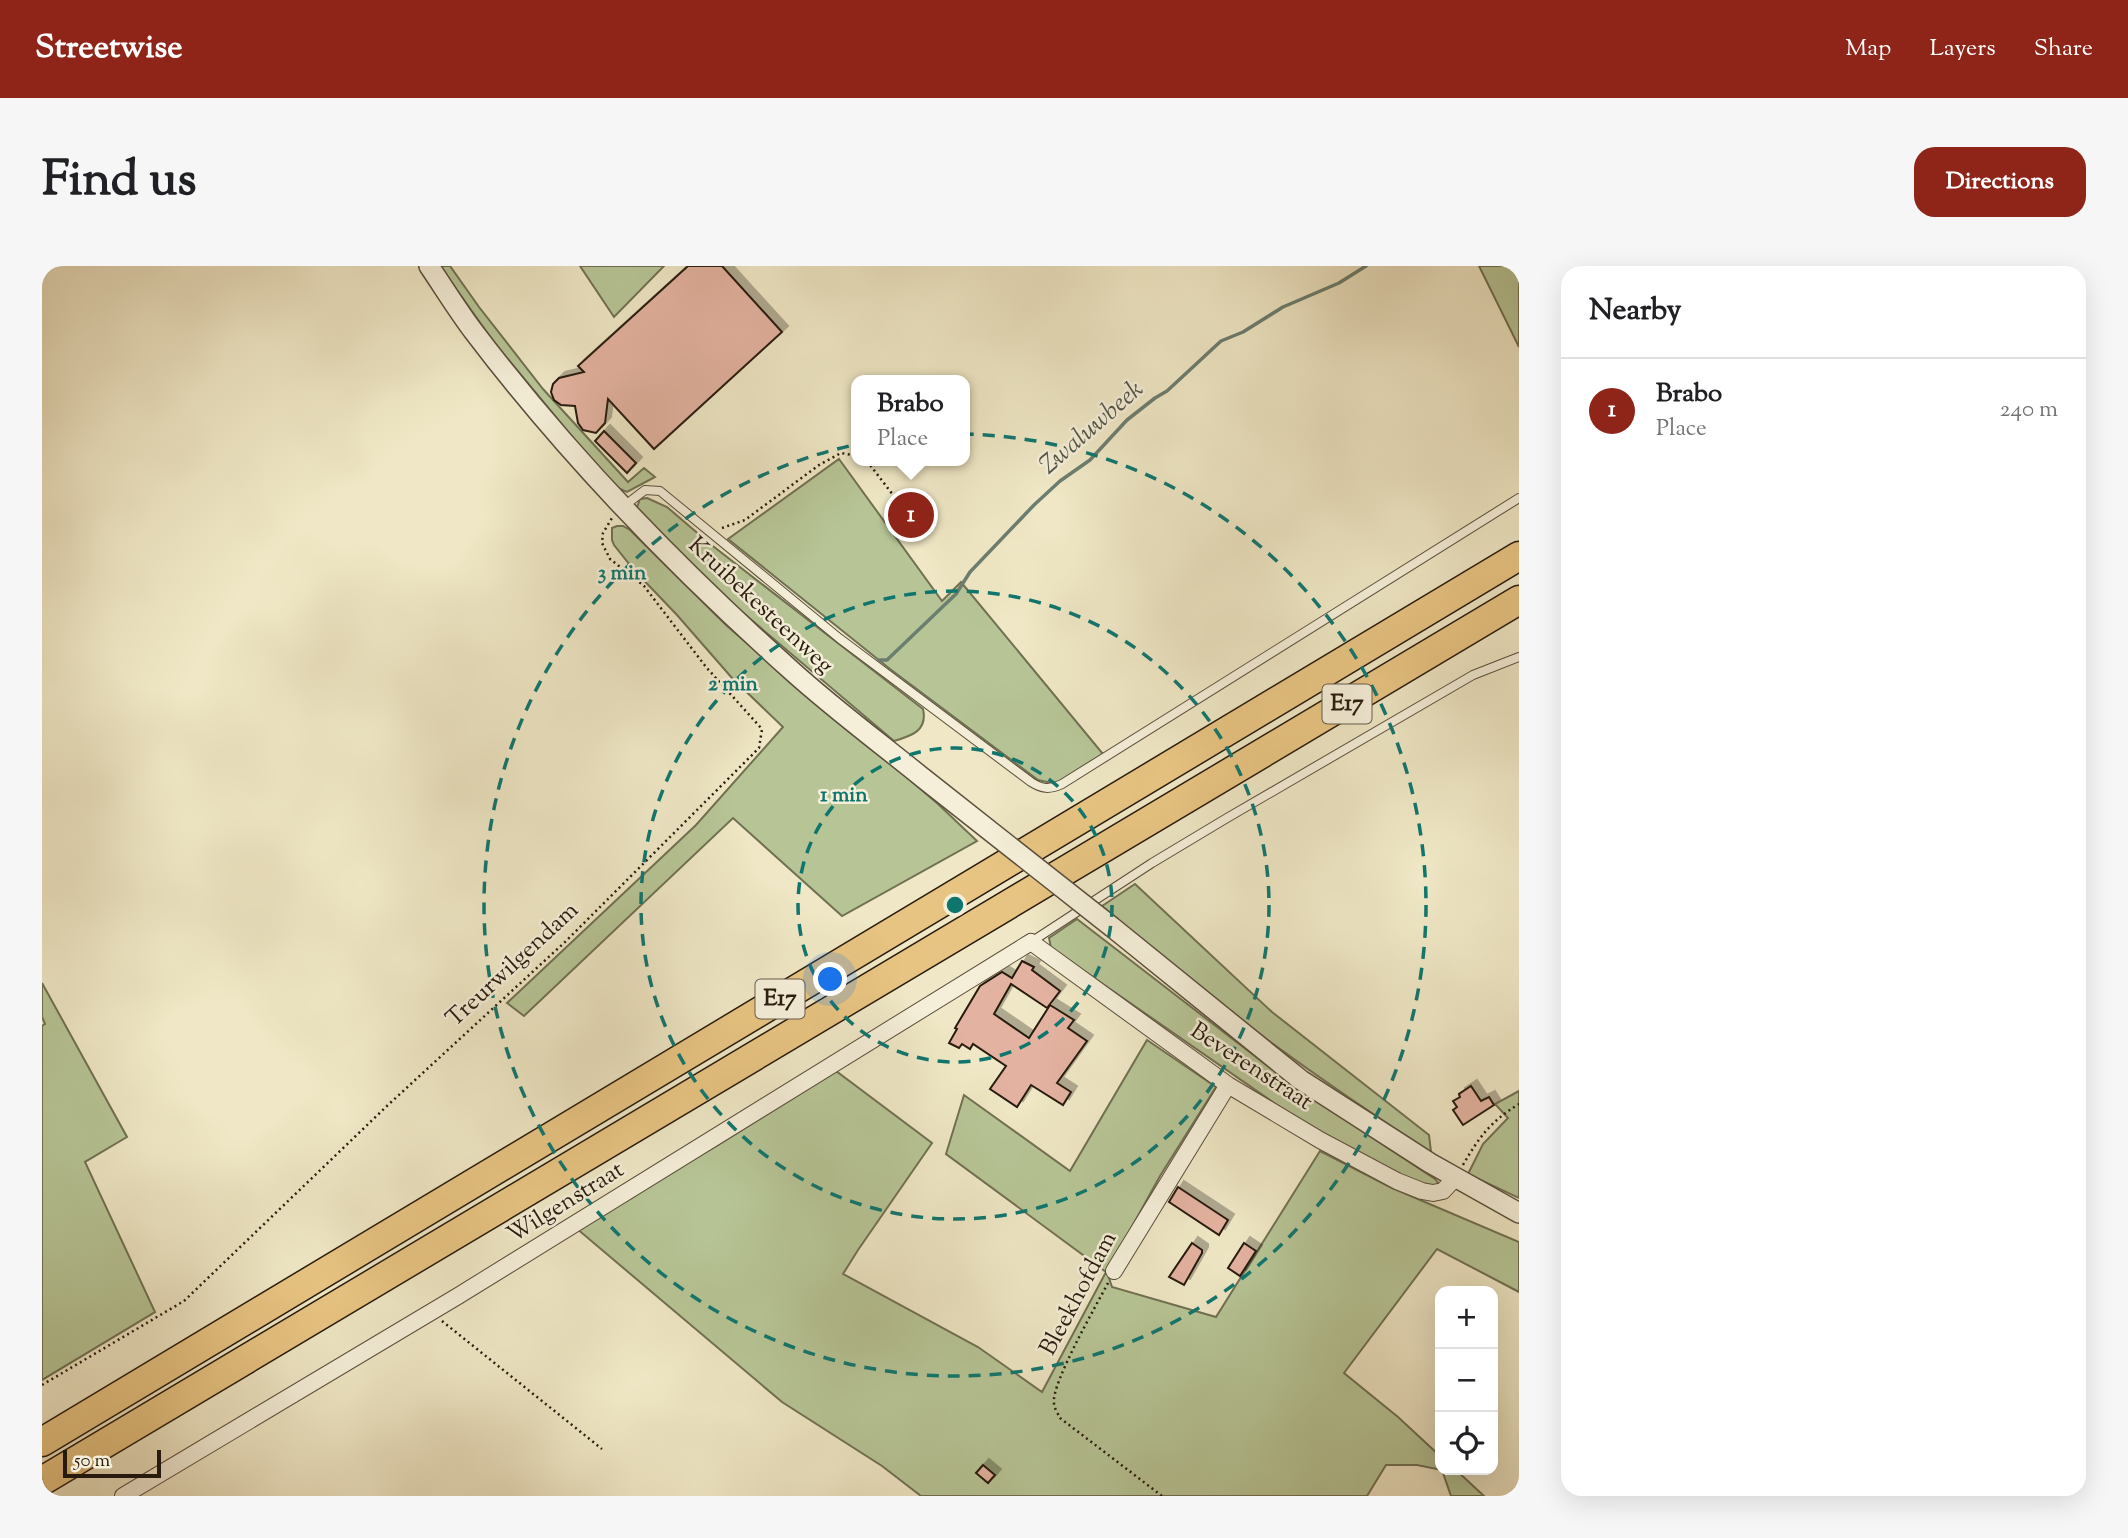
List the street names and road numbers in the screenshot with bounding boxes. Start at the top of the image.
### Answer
street label: Kruibekesteenweg [680,529,841,683]
road number: E17 [1322,684,1372,724]
street label: Treurwilgendam [439,894,587,1035]
road number: E17 [756,979,804,1018]
street label: Beverenstraat [1183,1015,1319,1119]
street label: Wilgenstraat [501,1154,631,1252]
street label: Bleekhofdam [1032,1226,1126,1362]

